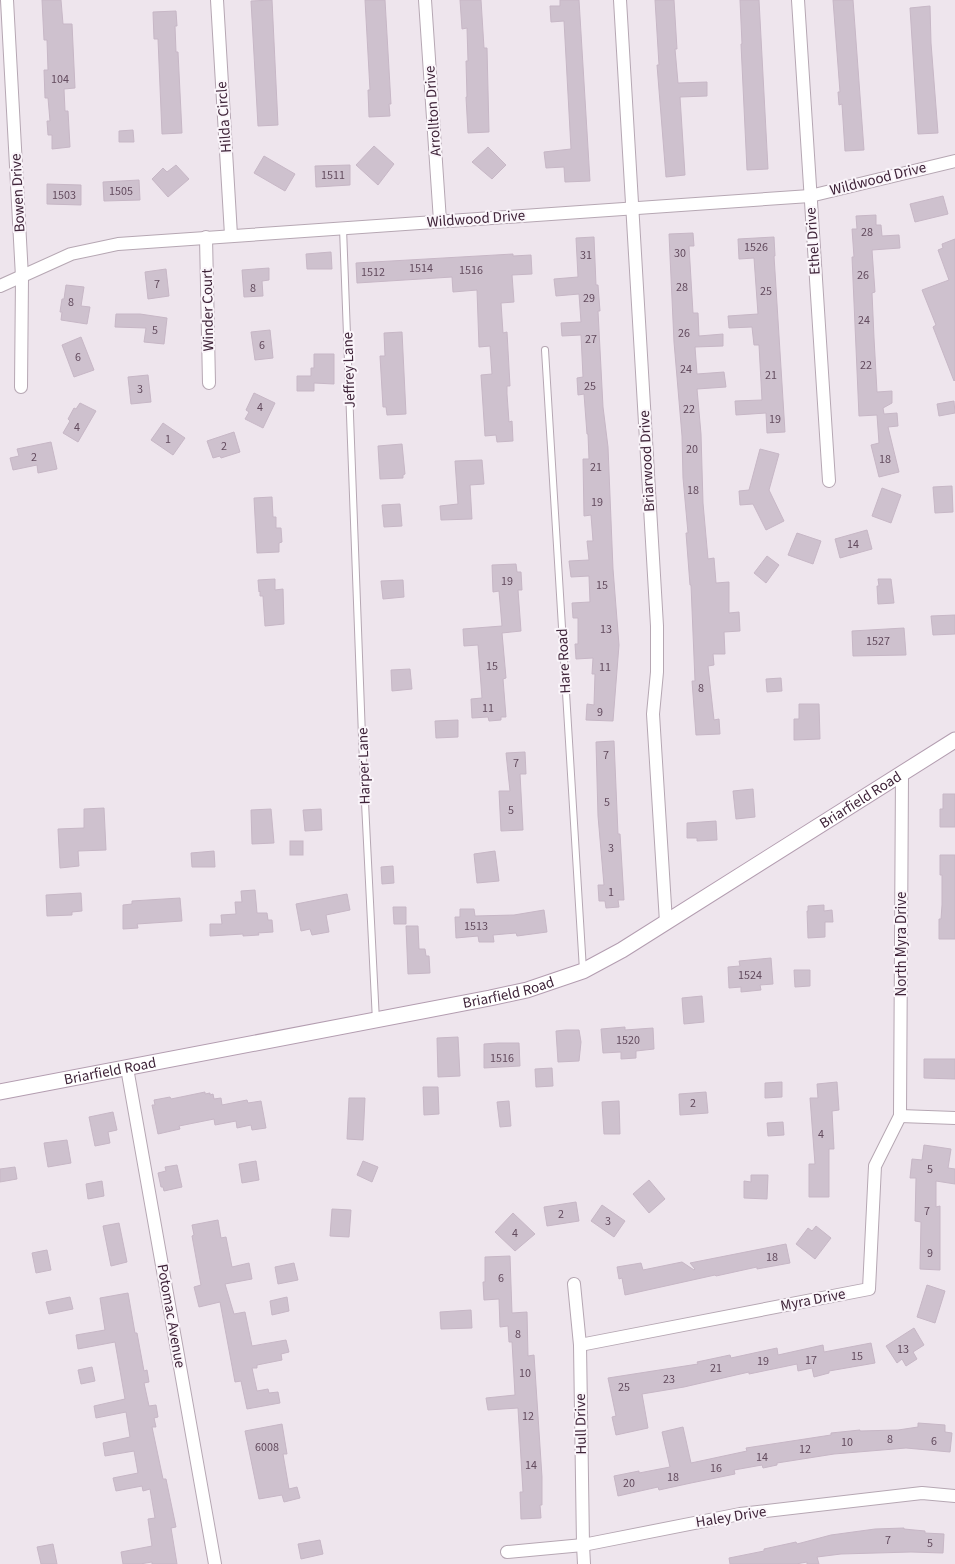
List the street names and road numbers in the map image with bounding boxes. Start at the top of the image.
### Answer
street label: Arrollton Drive [419,65,447,157]
street label: Hilda Circle [211,81,237,153]
street label: Bowen Drive [5,153,31,233]
street label: Wildwood Drive [828,157,928,201]
street label: Wildwood Drive [426,205,526,233]
street label: Ethel Drive [800,207,826,275]
street label: Winder Court [197,268,219,352]
street label: Jeffrey Lane [337,331,361,409]
street label: Briarwood Drive [634,410,660,512]
street label: Hare Road [552,628,576,694]
street label: Harper Lane [352,727,376,805]
street label: Briarfield Road [815,766,905,834]
street label: North Myra Drive [891,891,912,997]
street label: Briarfield Road [461,971,557,1014]
street label: Briarfield Road [62,1052,158,1090]
street label: Potomac Avenue [152,1262,190,1370]
street label: Myra Drive [779,1283,847,1317]
street label: Hull Drive [570,1393,592,1455]
street label: Haley Drive [694,1501,768,1533]

